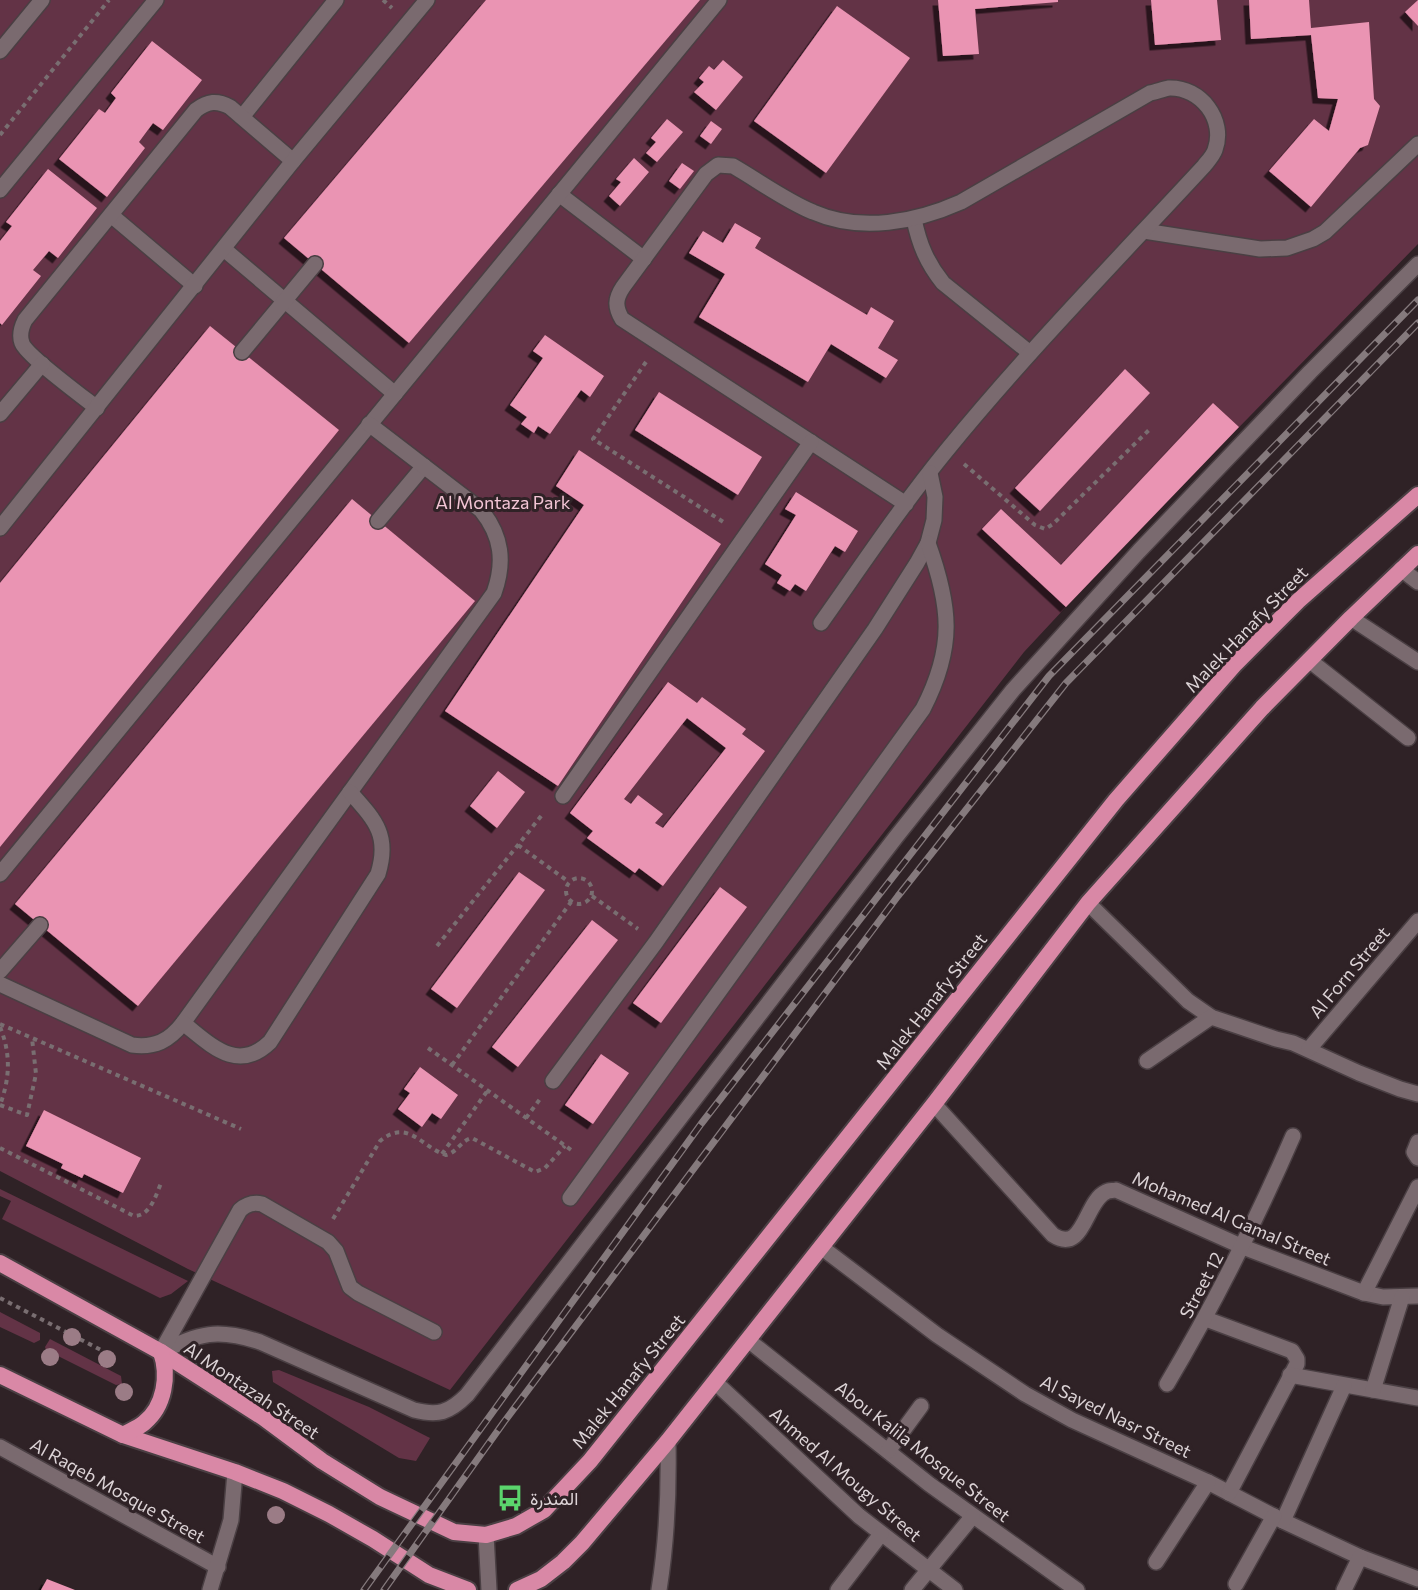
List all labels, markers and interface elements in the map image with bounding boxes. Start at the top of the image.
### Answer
park label: Al Montaza Park [436,491,571,513]
street label: Malek Hanafy Street [1180,561,1312,697]
street label: Al Forn Street [1304,922,1394,1022]
street label: Malek Hanafy Street [871,928,991,1074]
street label: Mohamed Al Gamal Street [1129,1166,1335,1270]
street label: Street 12 [1174,1248,1228,1322]
street label: Malek Hanafy Street [567,1309,689,1453]
street label: Al Montazah Street [180,1337,324,1443]
street label: Al Sayed Nasr Street [1037,1370,1195,1462]
street label: Abou Kalila Mosque Street [831,1376,1015,1526]
street label: Ahmed Al Mougy Street [766,1402,926,1546]
street label: Al Raqeb Mosque Street [27,1433,209,1547]
bus stop icon: المندرة [495,1483,525,1513]
place label: المندرة [530,1487,578,1510]

